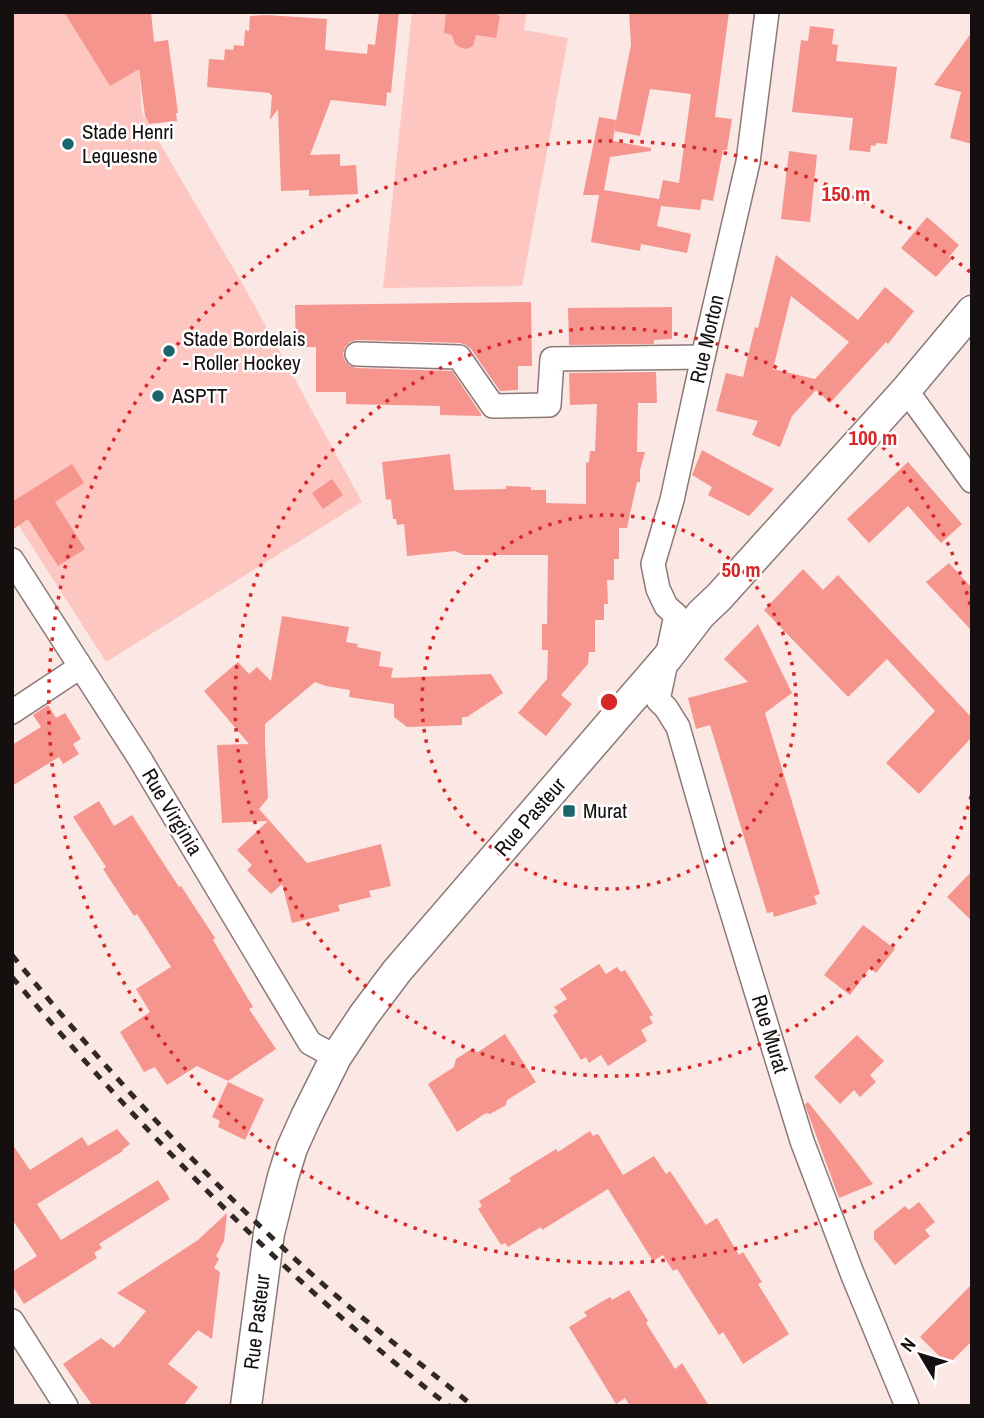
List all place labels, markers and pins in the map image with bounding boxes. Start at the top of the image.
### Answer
place label: Stade Henri Lequesne [82,117,174,170]
marker: Stade Henri Lequesne [60,136,76,152]
place label: Stade Bordelais - Roller Hockey [183,324,306,377]
marker: Stade Bordelais - Roller Hockey [161,343,177,359]
place label: ASPTT [171,381,228,410]
marker: ASPTT [150,388,166,404]
centre of rings [597,690,621,714]
place label: Murat [583,796,627,825]
marker: Murat [561,803,577,819]

